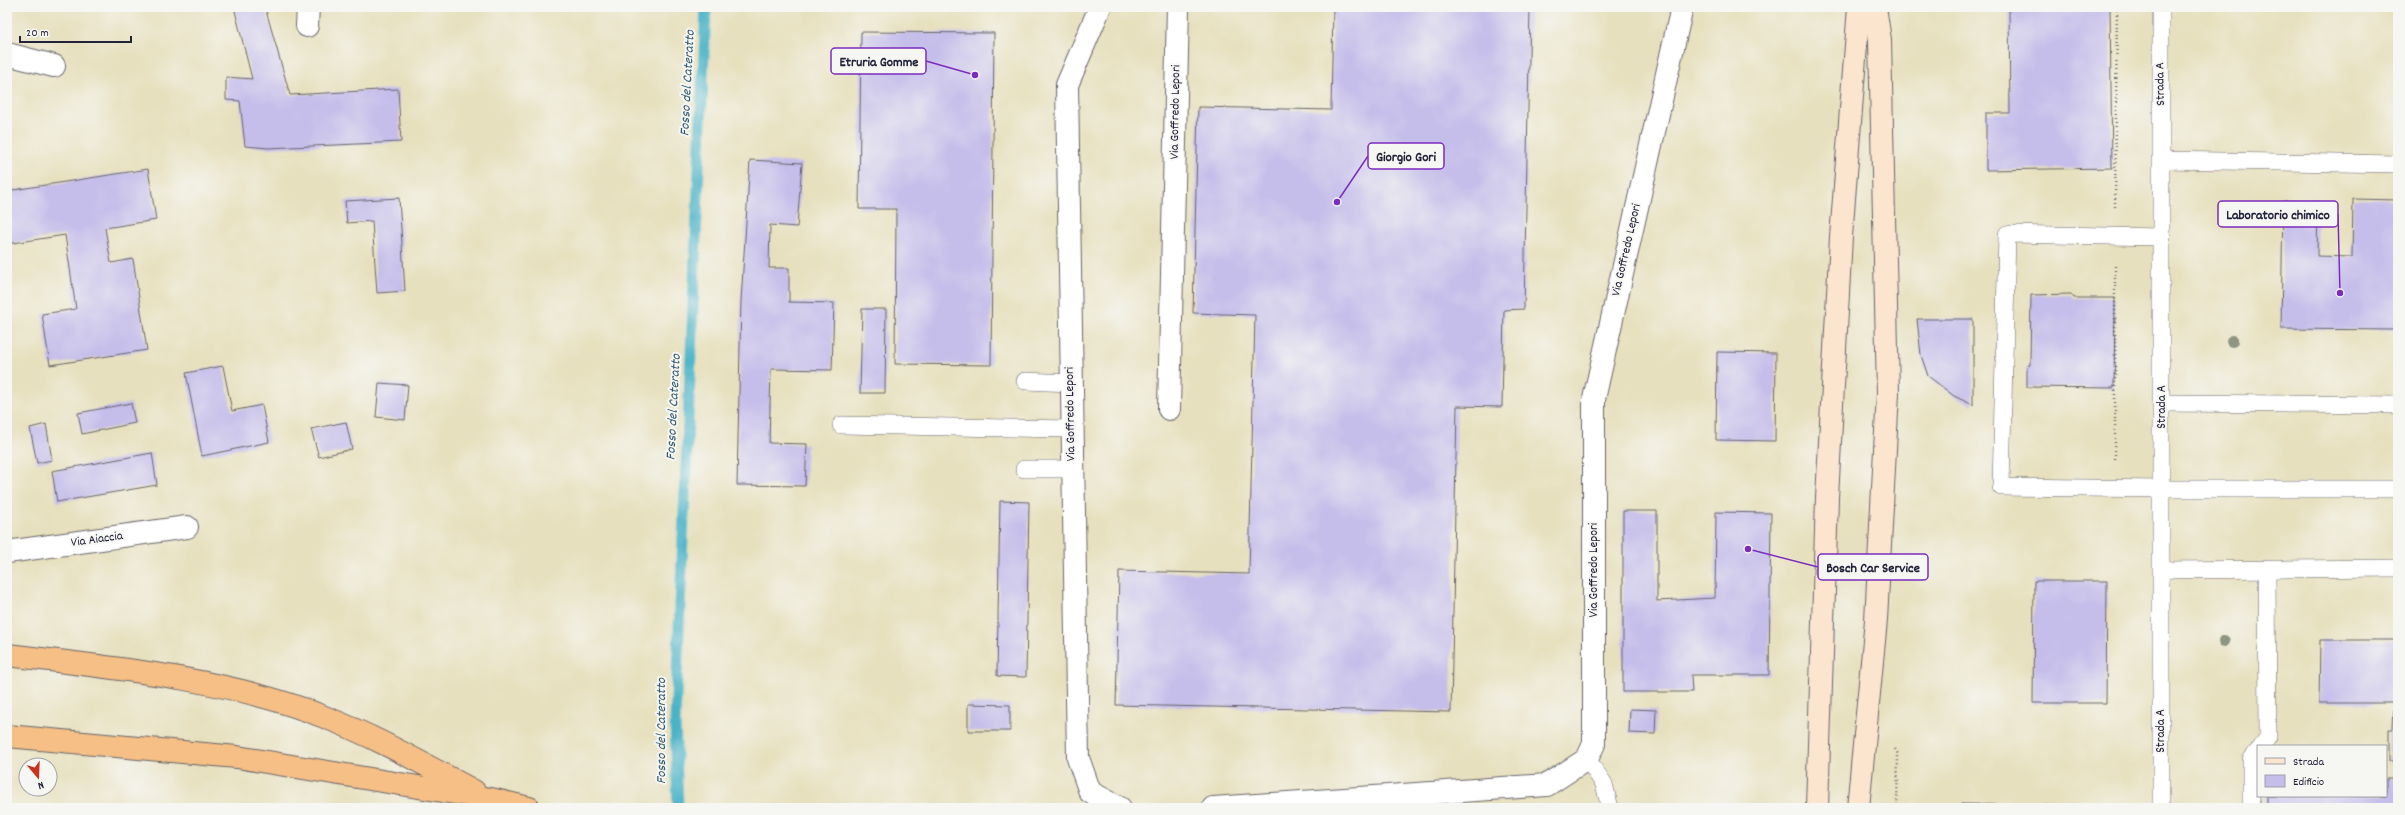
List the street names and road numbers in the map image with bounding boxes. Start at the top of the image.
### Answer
street label: Strada A [2151,62,2171,106]
street label: Via Goffredo Lepori [1166,64,1186,159]
street label: Via Goffredo Lepori [1607,201,1647,298]
street label: Via Goffredo Lepori [1061,366,1081,461]
street label: Strada A [2153,385,2172,429]
street label: Via Goffredo Lepori [1585,522,1604,617]
street label: Via Aiaccia [70,527,125,553]
street label: Strada A [2152,709,2171,753]

